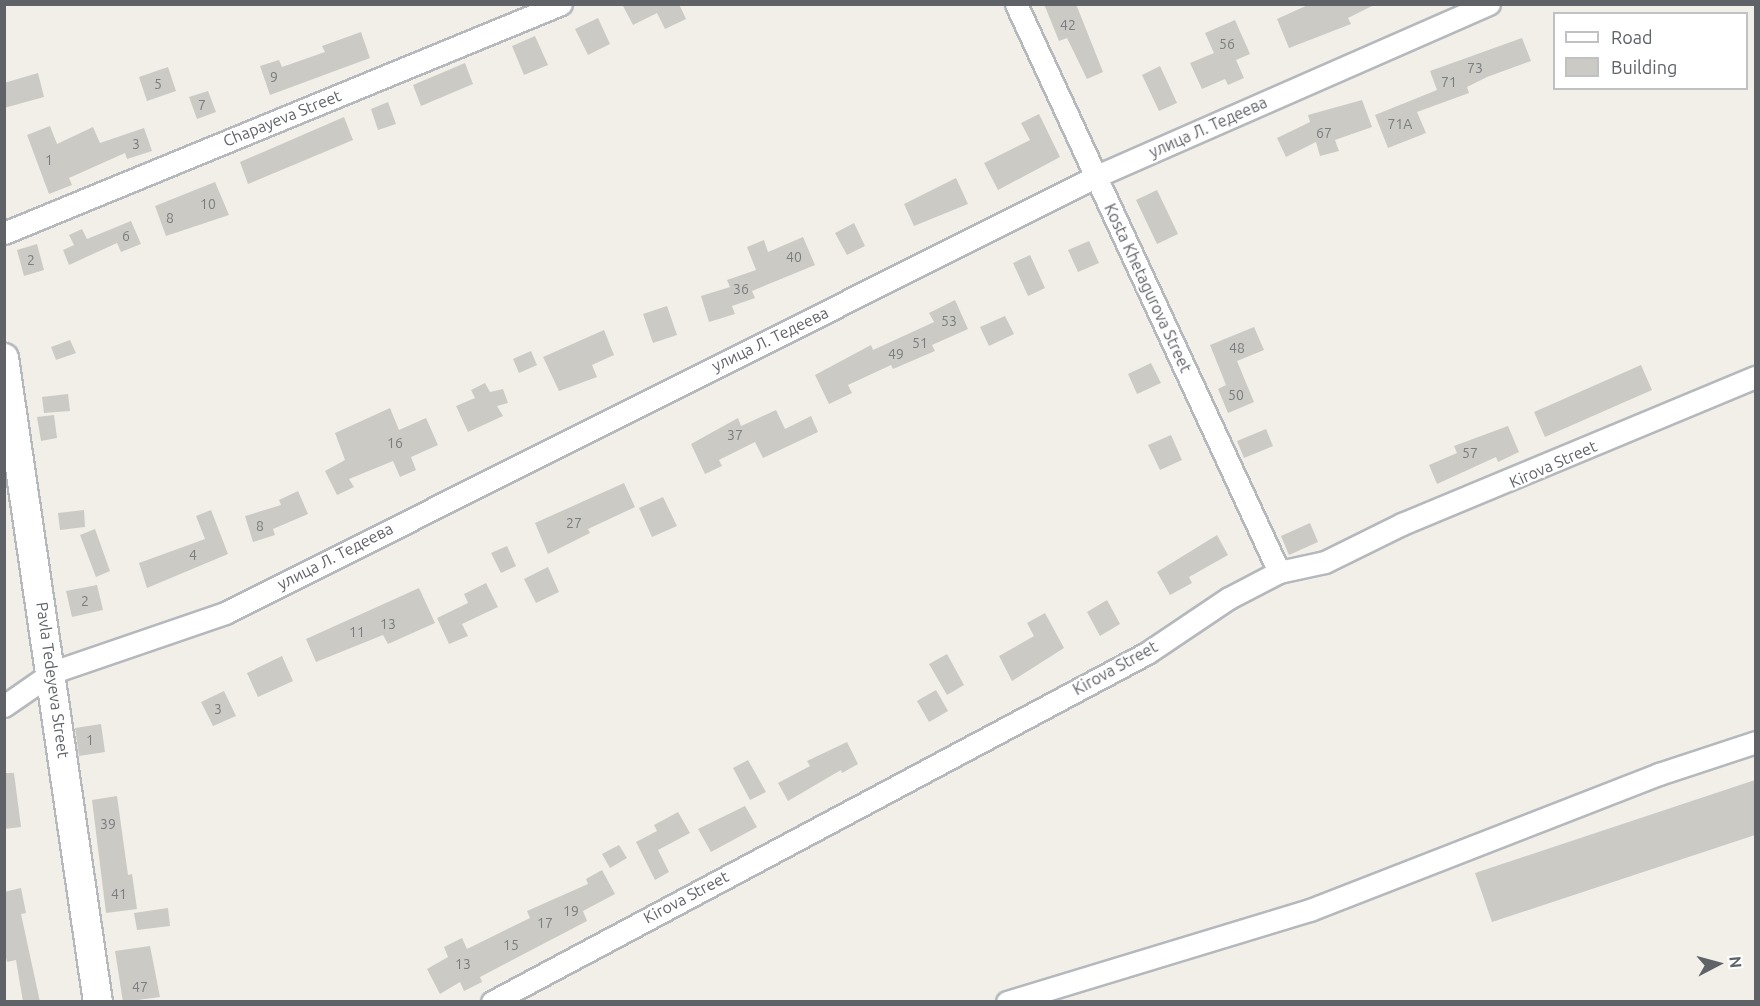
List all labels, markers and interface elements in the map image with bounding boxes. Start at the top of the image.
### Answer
legend [1553,12,1748,90]
house number: 42 [1060,17,1076,33]
text: Road [1611,27,1653,47]
house number: 56 [1219,36,1235,52]
text: Building [1611,57,1677,77]
house number: 73 [1467,60,1483,76]
house number: 9 [270,69,278,85]
house number: 71 [1441,74,1457,90]
house number: 5 [154,76,162,92]
street label: Chapayeva Street [220,86,344,150]
street label: улица Л. Тедеева [1146,92,1270,162]
house number: 7 [198,97,206,113]
house number: 71А [1388,116,1412,132]
house number: 67 [1316,125,1332,141]
house number: 3 [132,136,140,152]
house number: 1 [45,152,53,168]
house number: 10 [200,196,216,212]
street label: Kosta Khetagurova Street [1100,200,1196,376]
house number: 8 [166,210,174,226]
house number: 6 [122,228,130,244]
house number: 40 [786,249,802,265]
house number: 2 [27,252,35,268]
house number: 36 [733,281,749,297]
street label: улица Л. Тедеева [709,302,831,376]
house number: 53 [941,313,957,329]
house number: 51 [912,335,928,351]
house number: 48 [1229,340,1245,356]
house number: 49 [888,346,904,362]
house number: 50 [1228,387,1244,403]
house number: 37 [727,427,743,443]
house number: 16 [387,435,403,451]
street label: Kirova Street [1506,436,1600,492]
house number: 57 [1462,445,1478,461]
house number: 27 [566,515,582,531]
house number: 8 [256,518,264,534]
street label: улица Л. Тедеева [274,519,396,593]
house number: 4 [189,547,197,563]
house number: 2 [81,593,89,609]
street label: Pavla Tedeyeva Street [33,601,73,759]
house number: 13 [380,616,396,632]
house number: 11 [349,624,365,640]
street label: Kirova Street [1069,637,1161,699]
house number: 3 [214,701,222,717]
house number: 1 [86,732,94,748]
house number: 39 [100,816,116,832]
street label: Kirova Street [640,867,732,927]
house number: 41 [111,886,127,902]
house number: 19 [563,903,579,919]
house number: 17 [537,915,553,931]
north arrow [1688,934,1748,994]
house number: 15 [503,937,519,953]
text: N [1726,955,1745,969]
house number: 13 [455,956,471,972]
house number: 47 [132,979,148,995]

